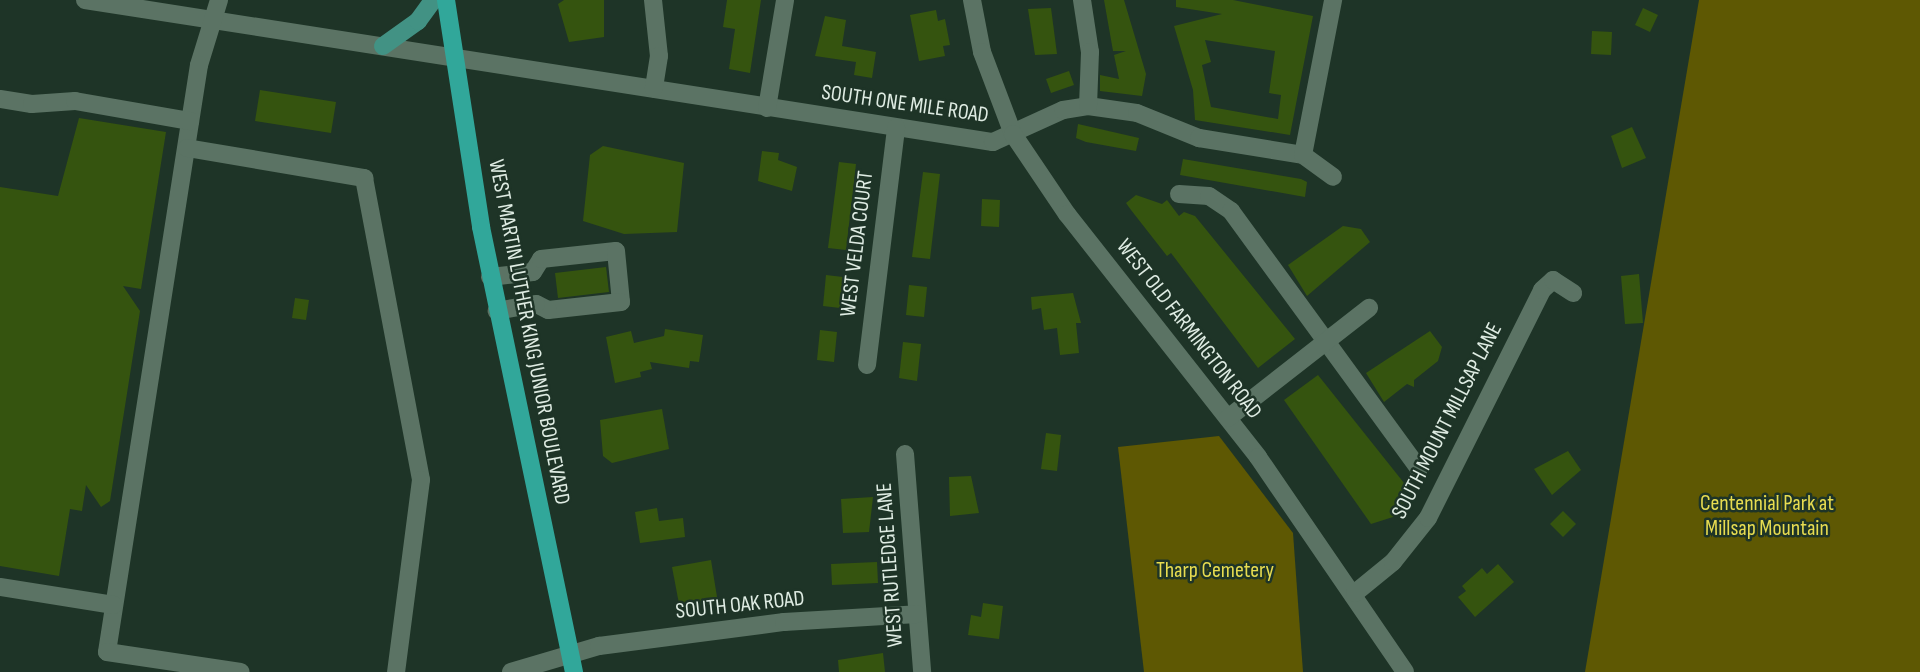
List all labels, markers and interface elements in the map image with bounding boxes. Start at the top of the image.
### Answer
street label: SOUTH ONE MILE ROAD [820,79,990,129]
street label: WEST MARTIN LUTHER KING JUNIOR BOULEVARD [483,157,575,507]
street label: WEST VELDA COURT [835,170,879,318]
street label: WEST OLD FARMINGTON ROAD [1111,234,1267,424]
street label: SOUTH MOUNT MILLSAP LANE [1386,319,1508,523]
street label: WEST RUTLEDGE LANE [871,482,909,648]
park label: Centennial Park at Millsap Mountain [1700,490,1834,542]
park label: Tharp Cemetery [1156,558,1274,584]
street label: SOUTH OAK ROAD [674,585,806,625]

